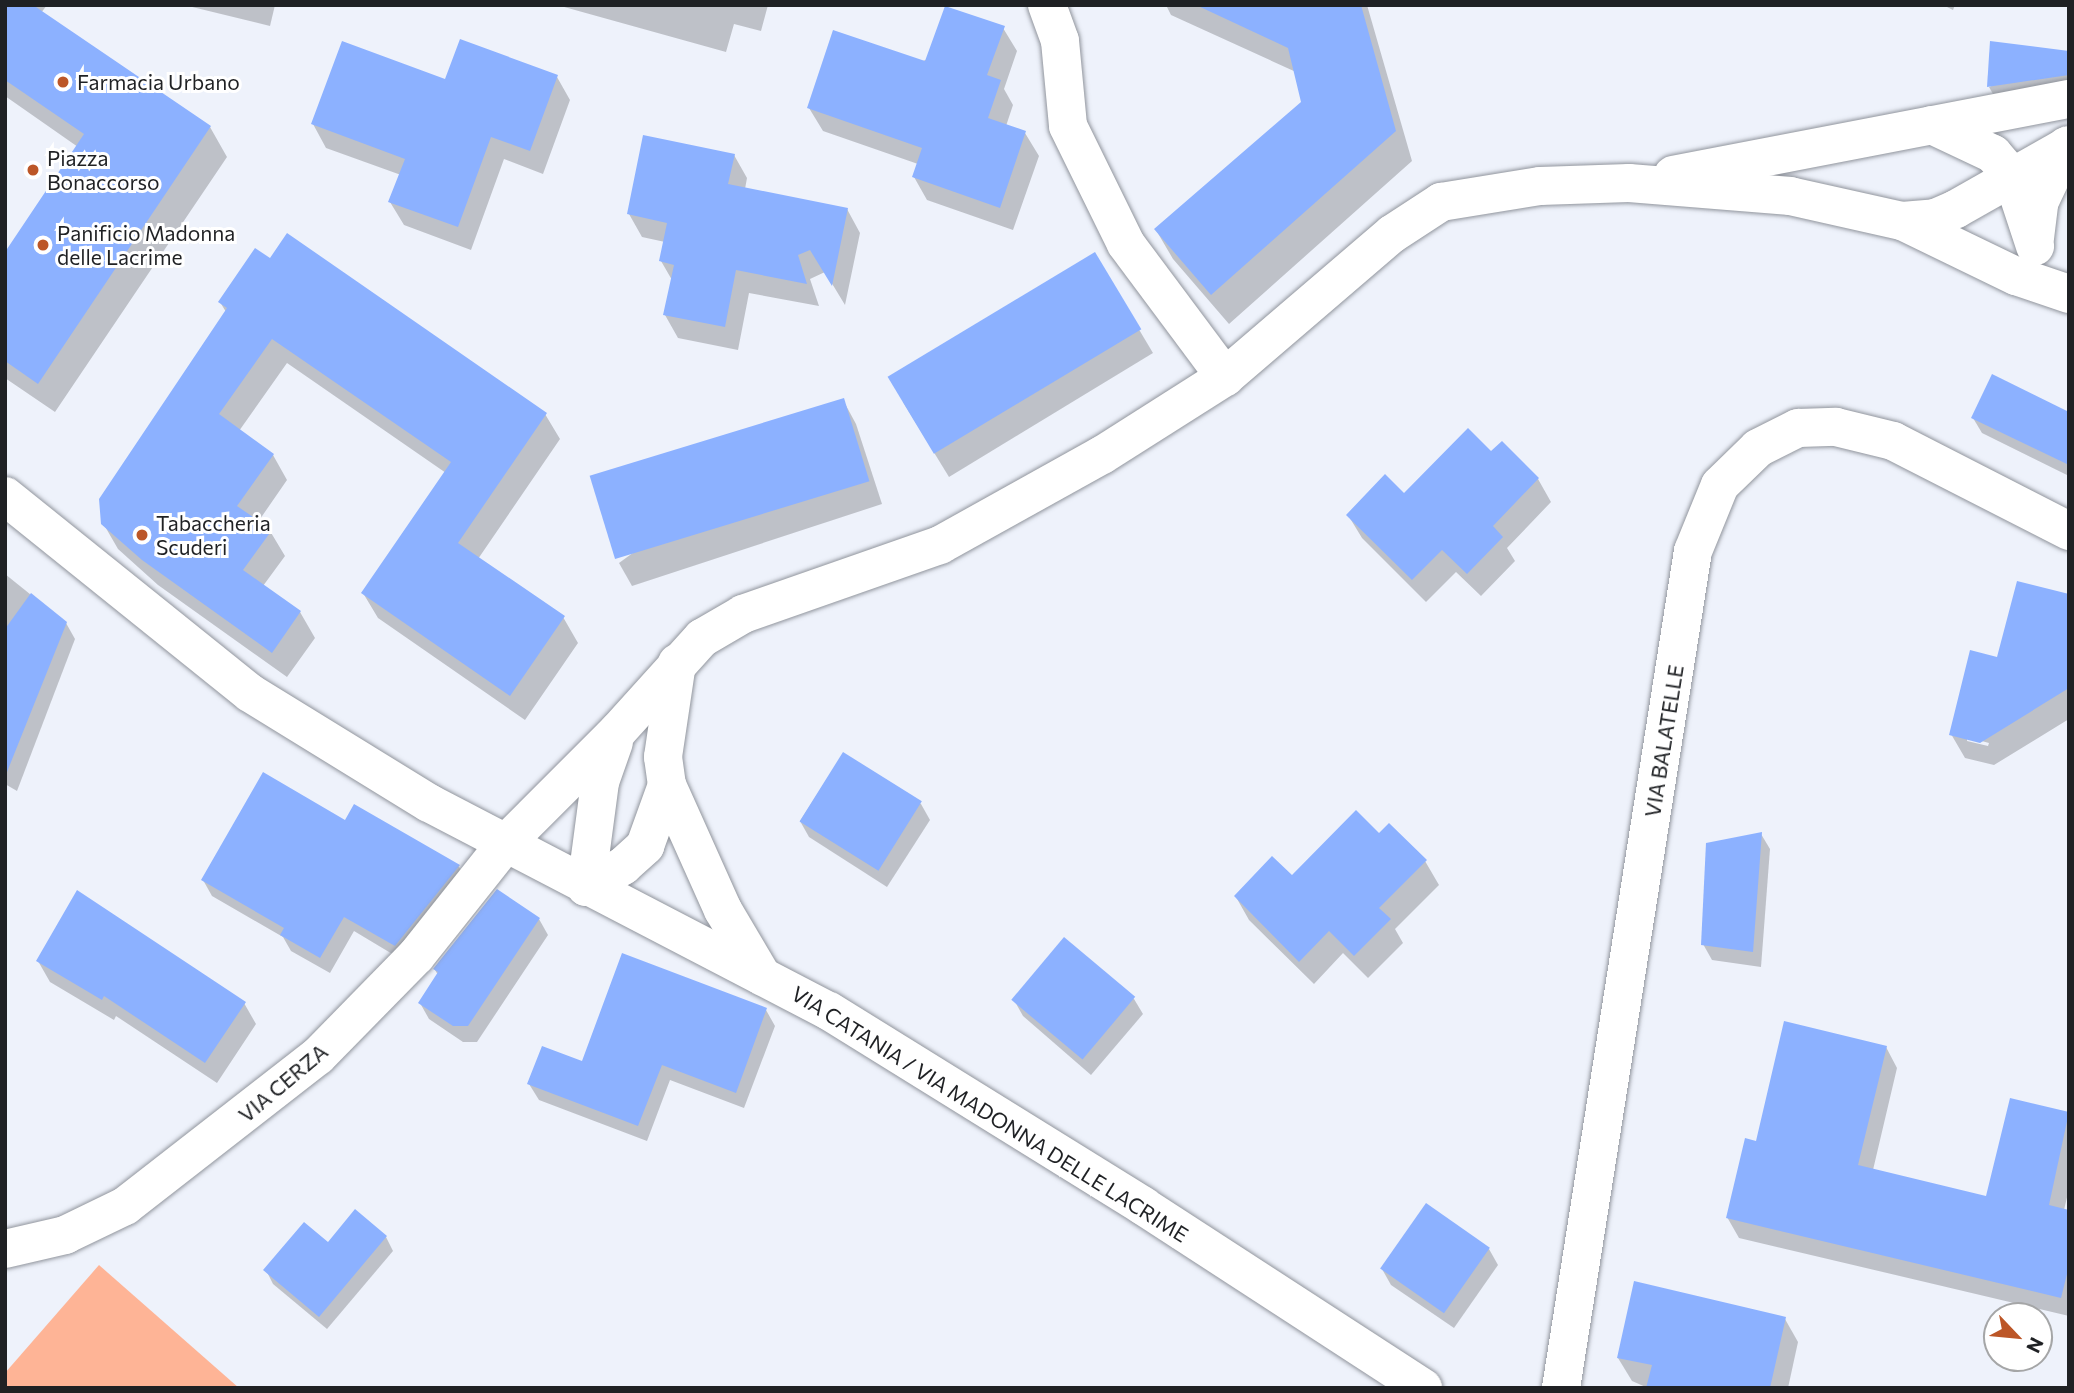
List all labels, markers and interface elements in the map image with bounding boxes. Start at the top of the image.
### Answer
place label: Farmacia Urbano [77,69,240,95]
marker: Farmacia Urbano [55,74,71,90]
place label: Piazza Bonaccorso [47,145,160,195]
marker: Piazza Bonaccorso [25,162,41,178]
place label: Panificio Madonna delle Lacrime [57,220,235,270]
marker: Panificio Madonna delle Lacrime [35,237,51,253]
place label: Tabaccheria Scuderi [156,510,271,560]
marker: Tabaccheria Scuderi [134,527,150,543]
street label: VIA BALATELLE [1640,663,1688,819]
street label: VIA CATANIA / VIA MADONNA DELLE LACRIME [787,981,1193,1247]
street label: VIA CERZA [233,1039,333,1127]
north arrow [1983,1302,2053,1372]
text: N [2022,1334,2049,1357]

